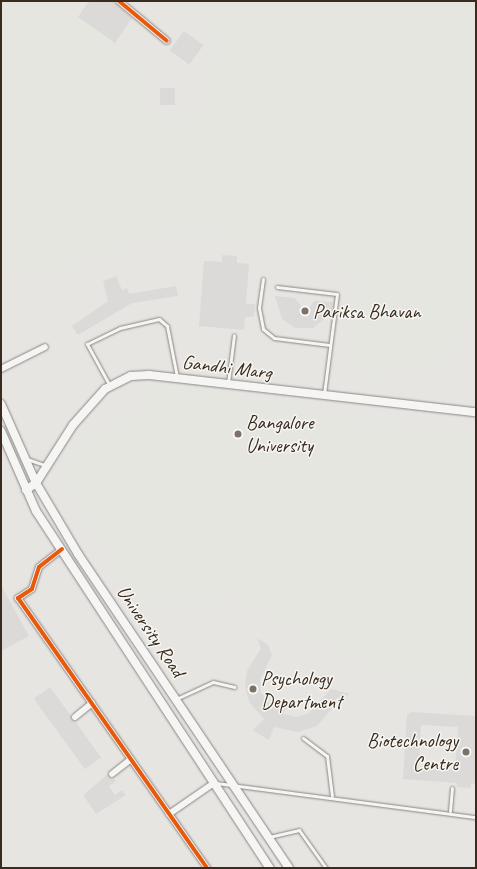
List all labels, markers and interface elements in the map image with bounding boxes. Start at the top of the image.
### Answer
place label: Pariksa Bhavan [313,299,420,323]
marker: Pariksa Bhavan [300,306,310,316]
street label: Gandhi Marg [181,350,273,384]
place label: Bangalore University [246,410,313,457]
marker: Bangalore University [233,429,243,439]
street label: University Road [112,581,190,681]
place label: Psychology Department [261,666,342,713]
marker: Psychology Department [248,684,258,694]
place label: Biotechnology Centre [367,728,458,775]
marker: Biotechnology Centre [461,747,471,757]

